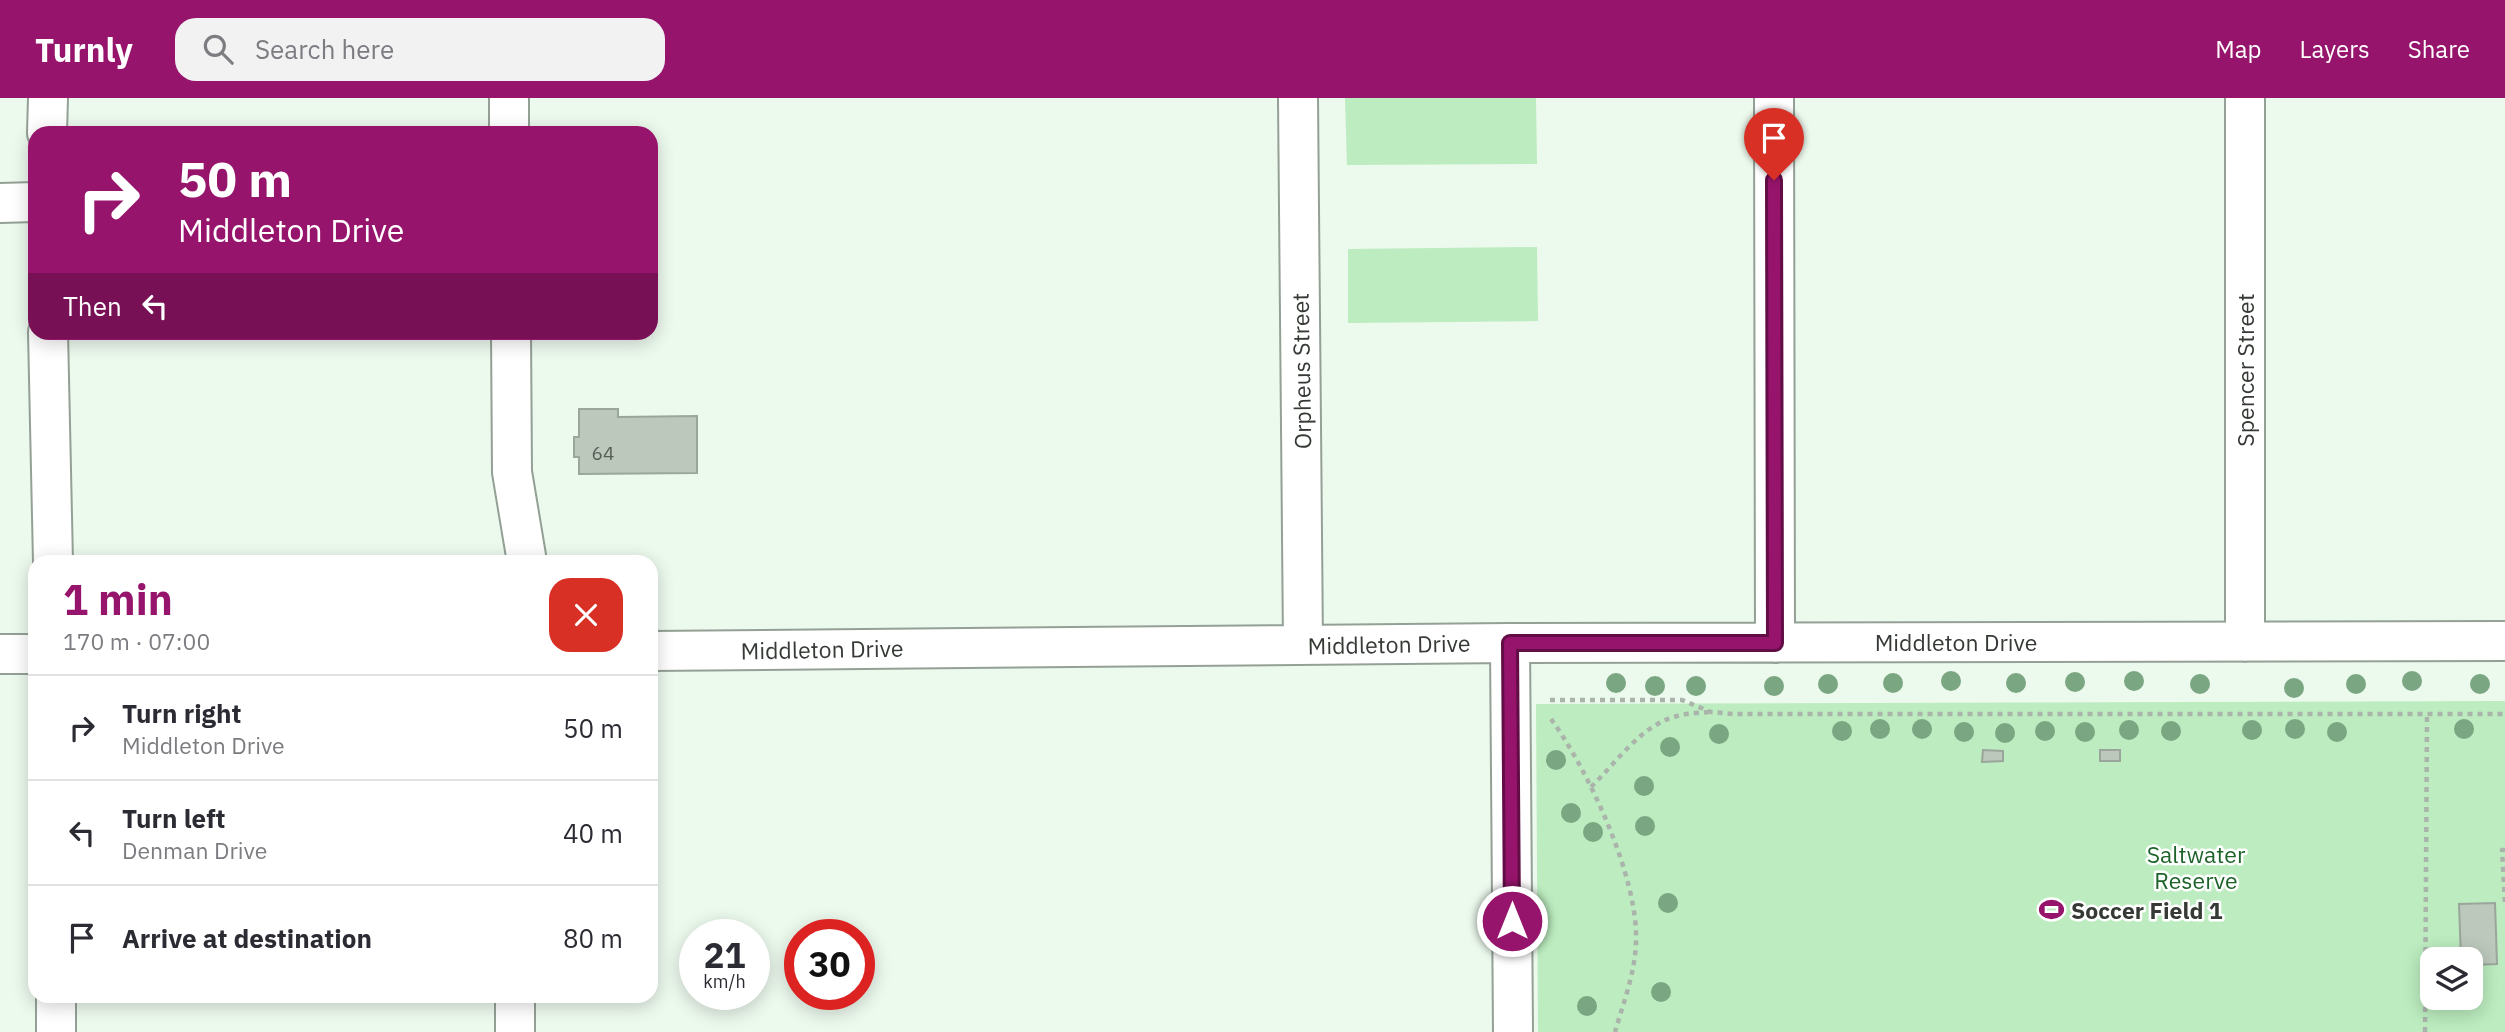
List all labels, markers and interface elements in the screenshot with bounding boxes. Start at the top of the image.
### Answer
search box [175,18,665,81]
text: Turnly [35,28,133,71]
icon: search [199,30,237,68]
text: Search here [255,32,394,66]
text: Map [2215,33,2262,65]
text: Layers [2300,33,2370,65]
text: Share [2408,33,2470,65]
pin [1744,108,1804,180]
icon: arrive [1755,119,1793,157]
text: 50 m [178,147,292,210]
icon: right [63,154,154,245]
text: Middleton Drive [178,209,404,251]
icon: left [136,287,174,325]
text: Then [63,289,122,323]
street label: Orpheus Street [1285,292,1317,450]
street label: Spencer Street [2230,293,2260,447]
house number: 64 [592,441,614,465]
text: 1 min [63,572,173,627]
button: close [549,578,623,652]
text: 170 m · 07:00 [63,626,210,656]
street label: Middleton Drive [1875,627,2037,657]
street label: Middleton Drive [1307,628,1471,660]
street label: Middleton Drive [740,633,904,665]
text: Turn right [122,696,241,730]
icon: right [63,709,101,747]
text: 50 m [563,711,623,745]
text: Middleton Drive [122,730,285,760]
text: Turn left [122,801,225,835]
icon: left [63,814,101,852]
text: 40 m [563,816,623,850]
text: Denman Drive [122,835,267,865]
park label: Saltwater Reserve [2147,839,2246,895]
position arrow [1475,884,1549,958]
place label: Soccer Field 1 [2071,895,2223,925]
sports icon: Soccer Field 1 [2037,896,2065,924]
icon: arrive [63,919,101,957]
speed limit sign: 30 [784,919,875,1010]
text: Arrive at destination [122,921,372,955]
text: 80 m [563,921,623,955]
text: 21 [703,932,746,978]
map controls [2420,947,2483,1010]
button: layers [2420,947,2483,1010]
text: km/h [703,970,746,993]

